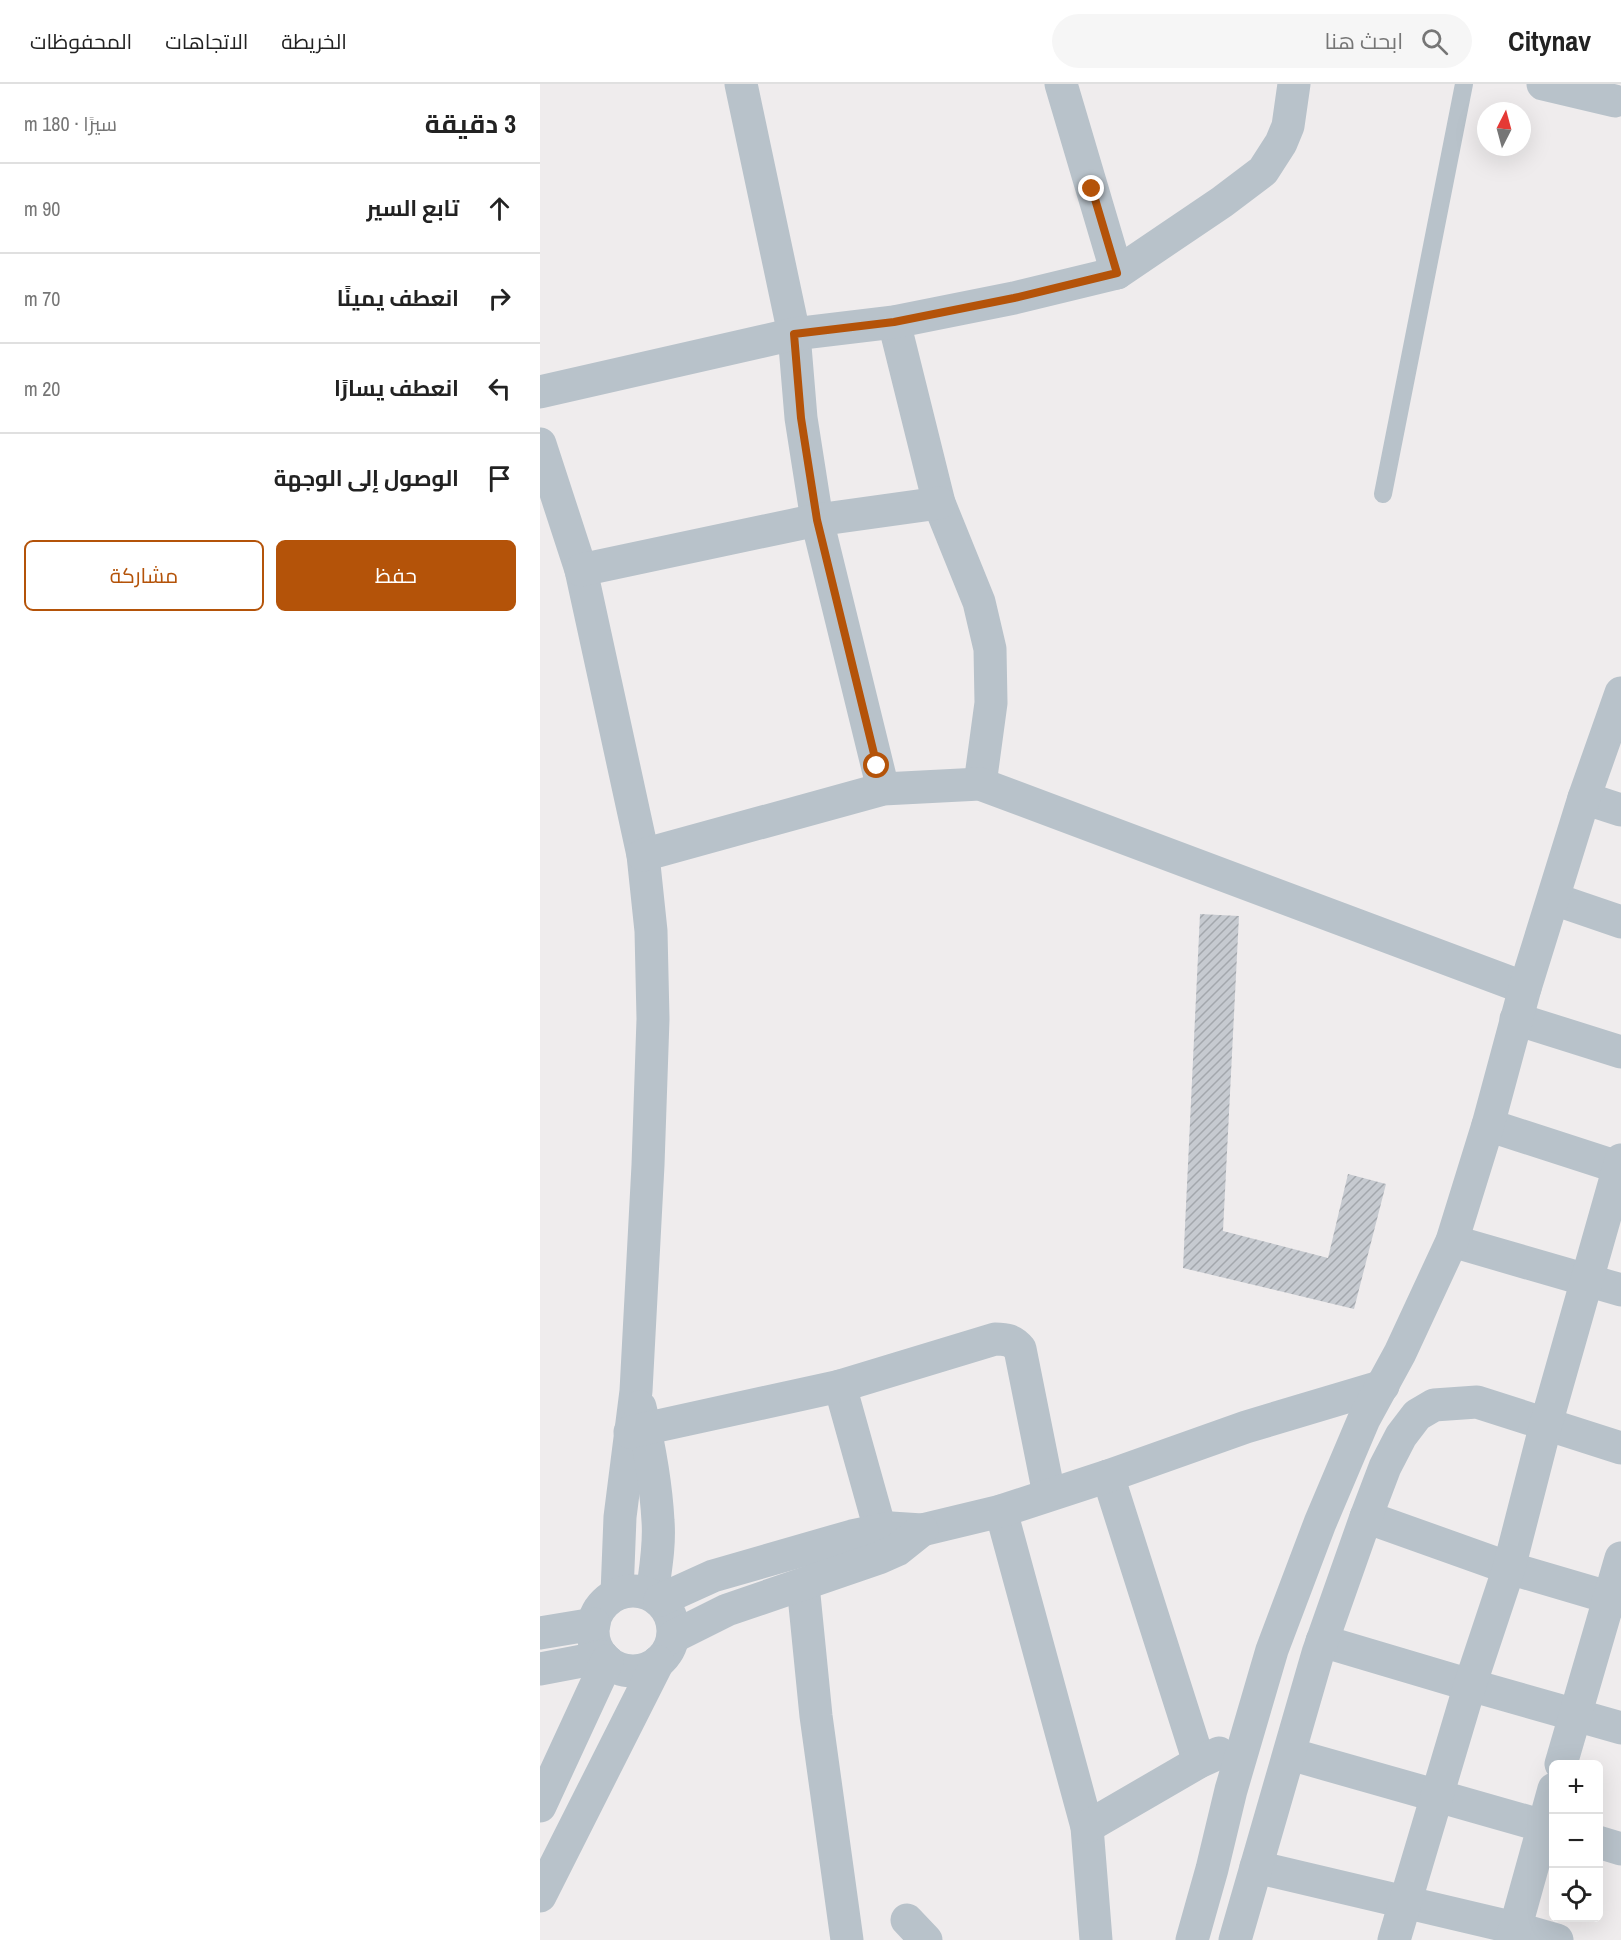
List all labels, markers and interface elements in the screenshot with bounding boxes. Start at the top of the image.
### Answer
search box [1052,14,1472,68]
text: Citynav [1508,22,1591,60]
icon: search [1418,25,1451,58]
text: ابحث هنا [1325,26,1403,56]
text: المحفوظات [30,27,132,56]
text: الاتجاهات [165,27,248,56]
text: الخريطة [281,27,347,56]
north arrow [1477,102,1531,156]
text: 3 دقيقة [425,106,516,141]
text: سيرًا · 180 m [24,110,117,137]
route end [1078,175,1104,201]
icon: ahead [483,192,516,225]
text: تابع السير [367,193,459,223]
text: 90 m [24,195,60,222]
icon: right [483,282,516,315]
text: انعطف يمينًا [337,283,459,313]
text: 70 m [24,285,60,312]
icon: left [483,372,516,405]
text: انعطف يسارًا [334,373,459,403]
text: 20 m [24,375,60,402]
icon: arrive [483,462,516,495]
text: الوصول إلى الوجهة [274,463,459,493]
button: مشاركة [24,540,264,611]
button: حفظ [276,540,516,611]
route start [863,752,889,778]
map controls [1549,1760,1603,1922]
button: + [1549,1760,1603,1814]
button: − [1549,1814,1603,1868]
button: locate [1549,1868,1603,1922]

